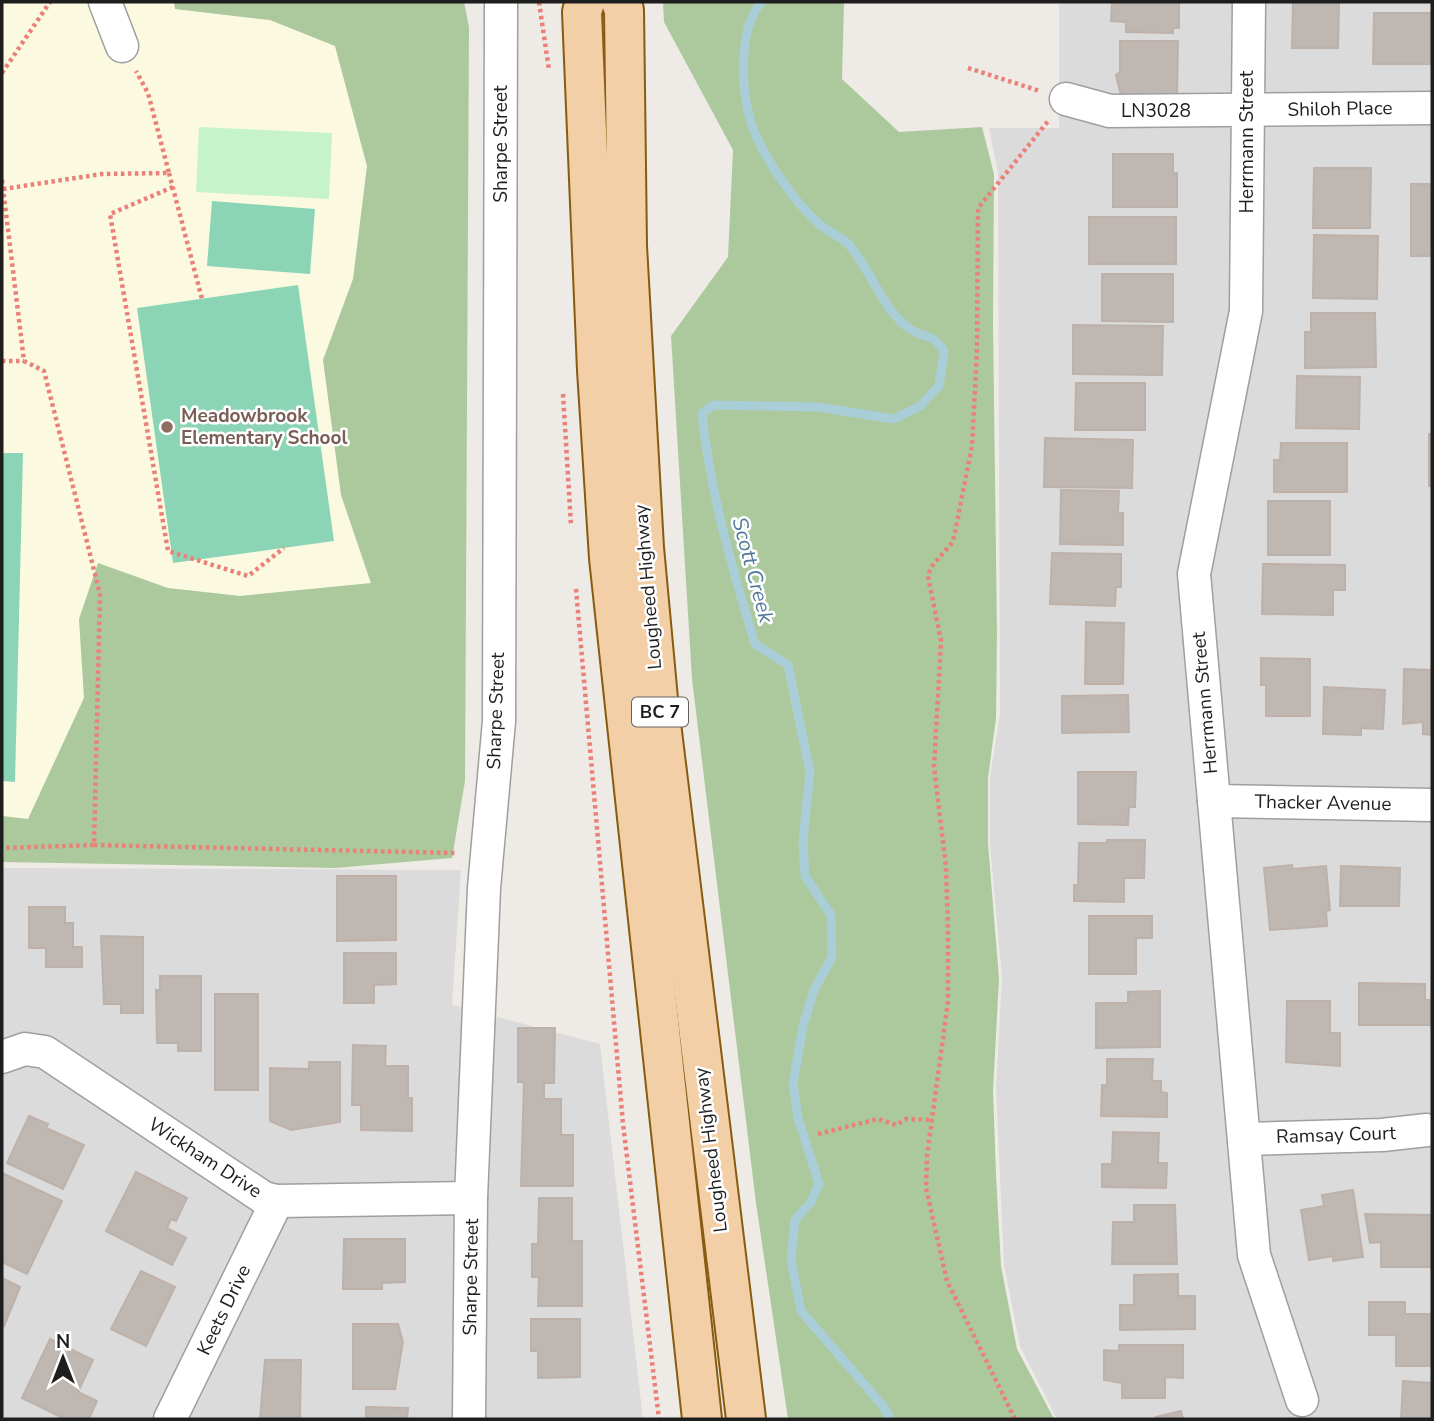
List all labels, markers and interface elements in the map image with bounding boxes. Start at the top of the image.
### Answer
street label: Herrmann Street [1234,70,1260,213]
street label: Sharpe Street [488,85,514,203]
street label: Shiloh Place [1287,95,1393,123]
street label: LN3028 [1121,98,1191,124]
place label: Meadowbrook Elementary School [181,403,348,451]
marker: Meadowbrook Elementary School [159,419,175,435]
street label: Lougheed Highway [628,503,668,671]
water label: Scott Creek [725,514,781,626]
street label: Herrmann Street [1186,630,1224,775]
street label: Sharpe Street [481,652,511,770]
road number: BC 7 [632,698,688,726]
street label: Thacker Avenue [1254,789,1392,817]
street label: Lougheed Highway [688,1066,734,1234]
street label: Wickham Drive [143,1112,267,1204]
street label: Ramsay Court [1276,1120,1397,1150]
street label: Sharpe Street [457,1218,485,1336]
street label: Keets Drive [191,1260,257,1360]
north arrow [28,1323,98,1393]
text: N [56,1329,70,1355]

